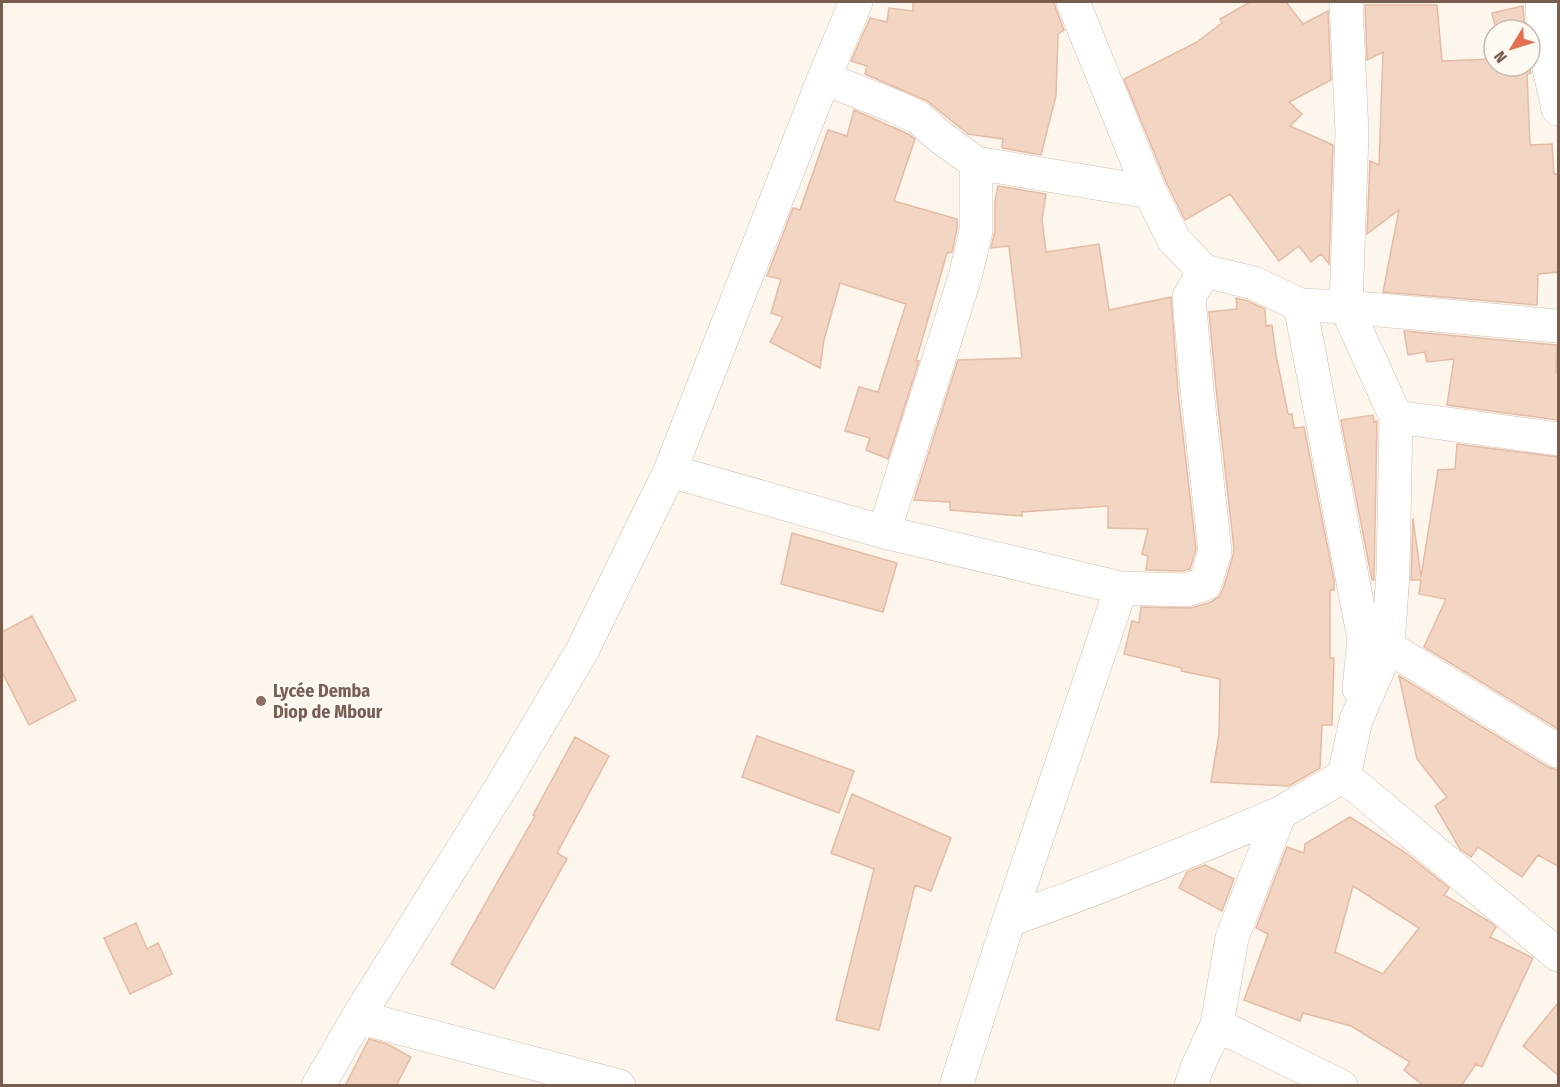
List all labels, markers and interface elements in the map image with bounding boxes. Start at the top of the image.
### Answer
north arrow [1482,18,1542,78]
text: N [1490,47,1511,67]
place label: Lycée Demba Diop de Mbour [273,680,383,723]
marker: Lycée Demba Diop de Mbour [254,694,268,708]

